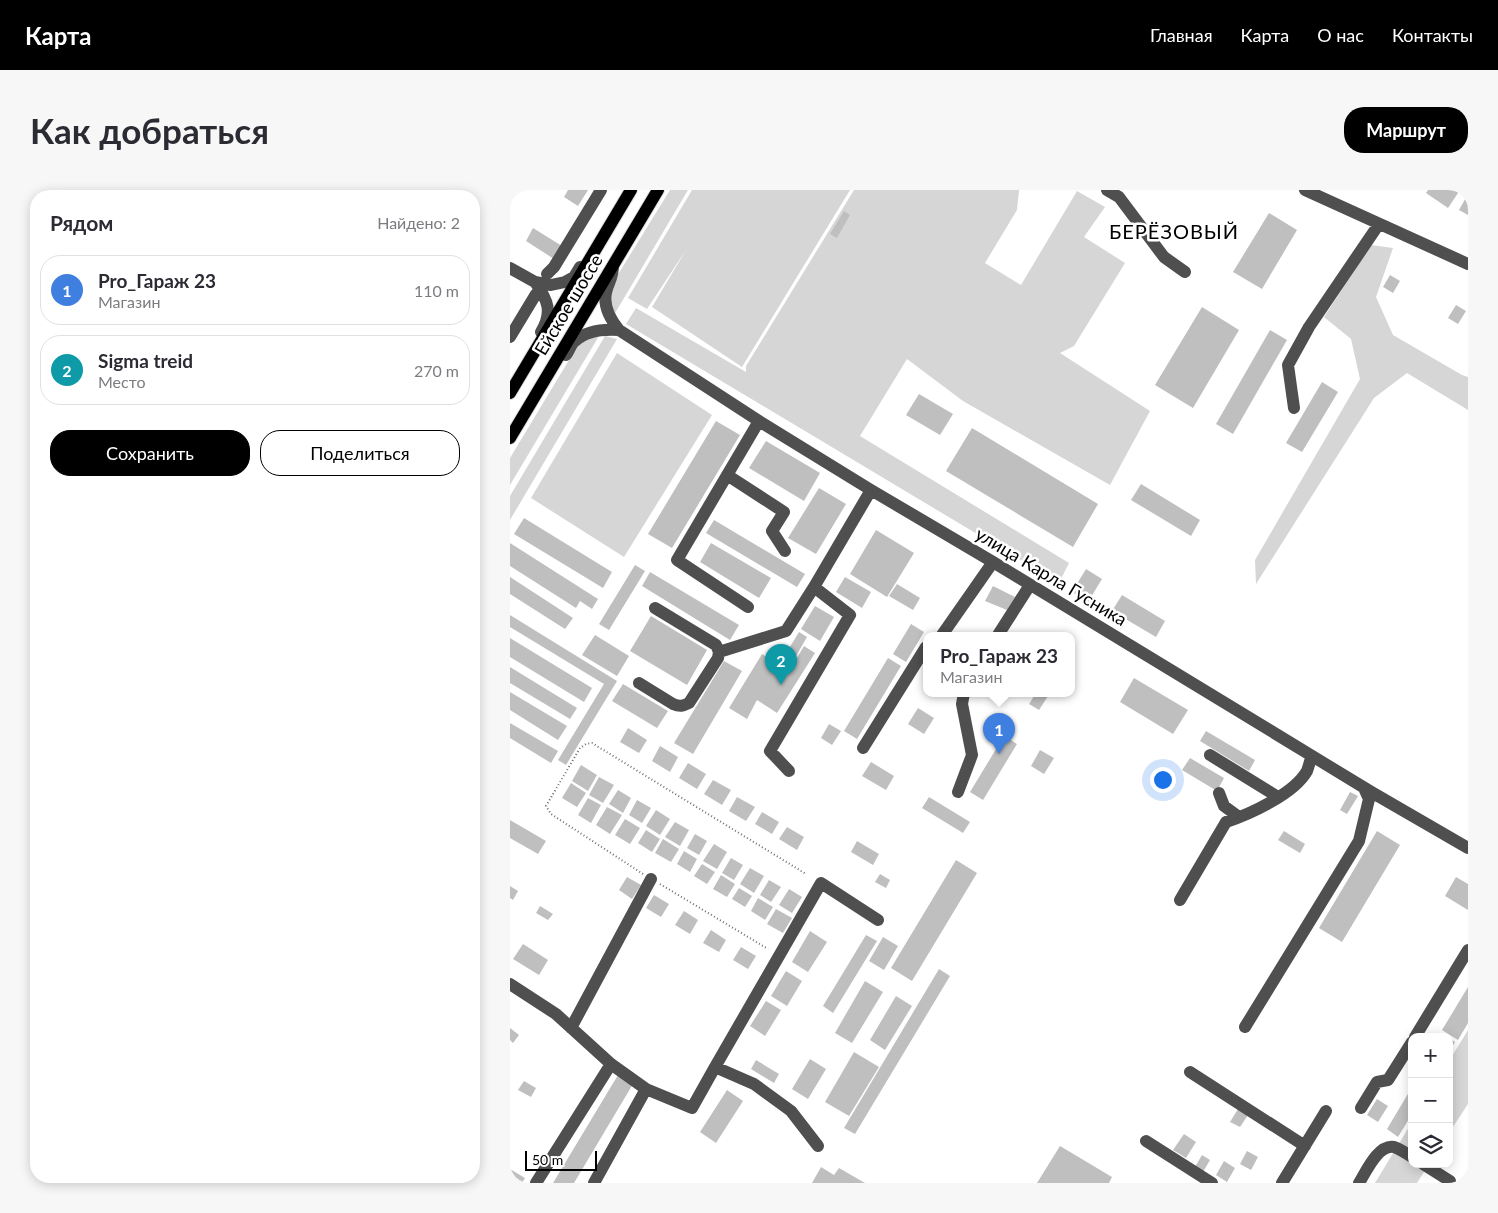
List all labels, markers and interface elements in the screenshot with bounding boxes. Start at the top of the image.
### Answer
text: Карта [25,21,92,50]
text: Главная [1150,24,1213,46]
text: Карта [1241,24,1289,46]
text: О нас [1317,24,1364,46]
text: Контакты [1392,24,1473,46]
button: Маршрут [1344,107,1468,153]
text: Как добраться [30,109,269,151]
text: Рядом [50,210,113,235]
text: Найдено: 2 [377,213,460,232]
district label: БЕРЁЗОВЫЙ [1109,219,1239,243]
street label: Ейское шоссе [529,250,607,359]
text: Pro_Гараж 23 [98,269,216,292]
text: 1 [62,281,72,300]
text: 110 m [414,281,459,300]
text: Магазин [98,292,160,311]
text: Sigma treid [98,349,193,372]
text: 2 [62,361,72,380]
text: 270 m [414,361,459,380]
text: Место [98,372,146,391]
button: Сохранить [50,430,250,476]
button: Поделиться [260,430,460,476]
street label: улица Карла Гусника [972,522,1131,630]
popup [923,632,1075,697]
pin: 2 [765,644,797,685]
text: Pro_Гараж 23 [940,644,1058,667]
text: Магазин [940,667,1002,686]
pin: 1 [983,713,1015,754]
your location [1150,767,1176,793]
map controls [1408,1033,1453,1168]
button: + [1408,1033,1453,1078]
button: − [1408,1078,1453,1123]
button: layers [1408,1123,1453,1168]
scale bar [525,1148,598,1171]
text: 50 m [532,1151,563,1168]

